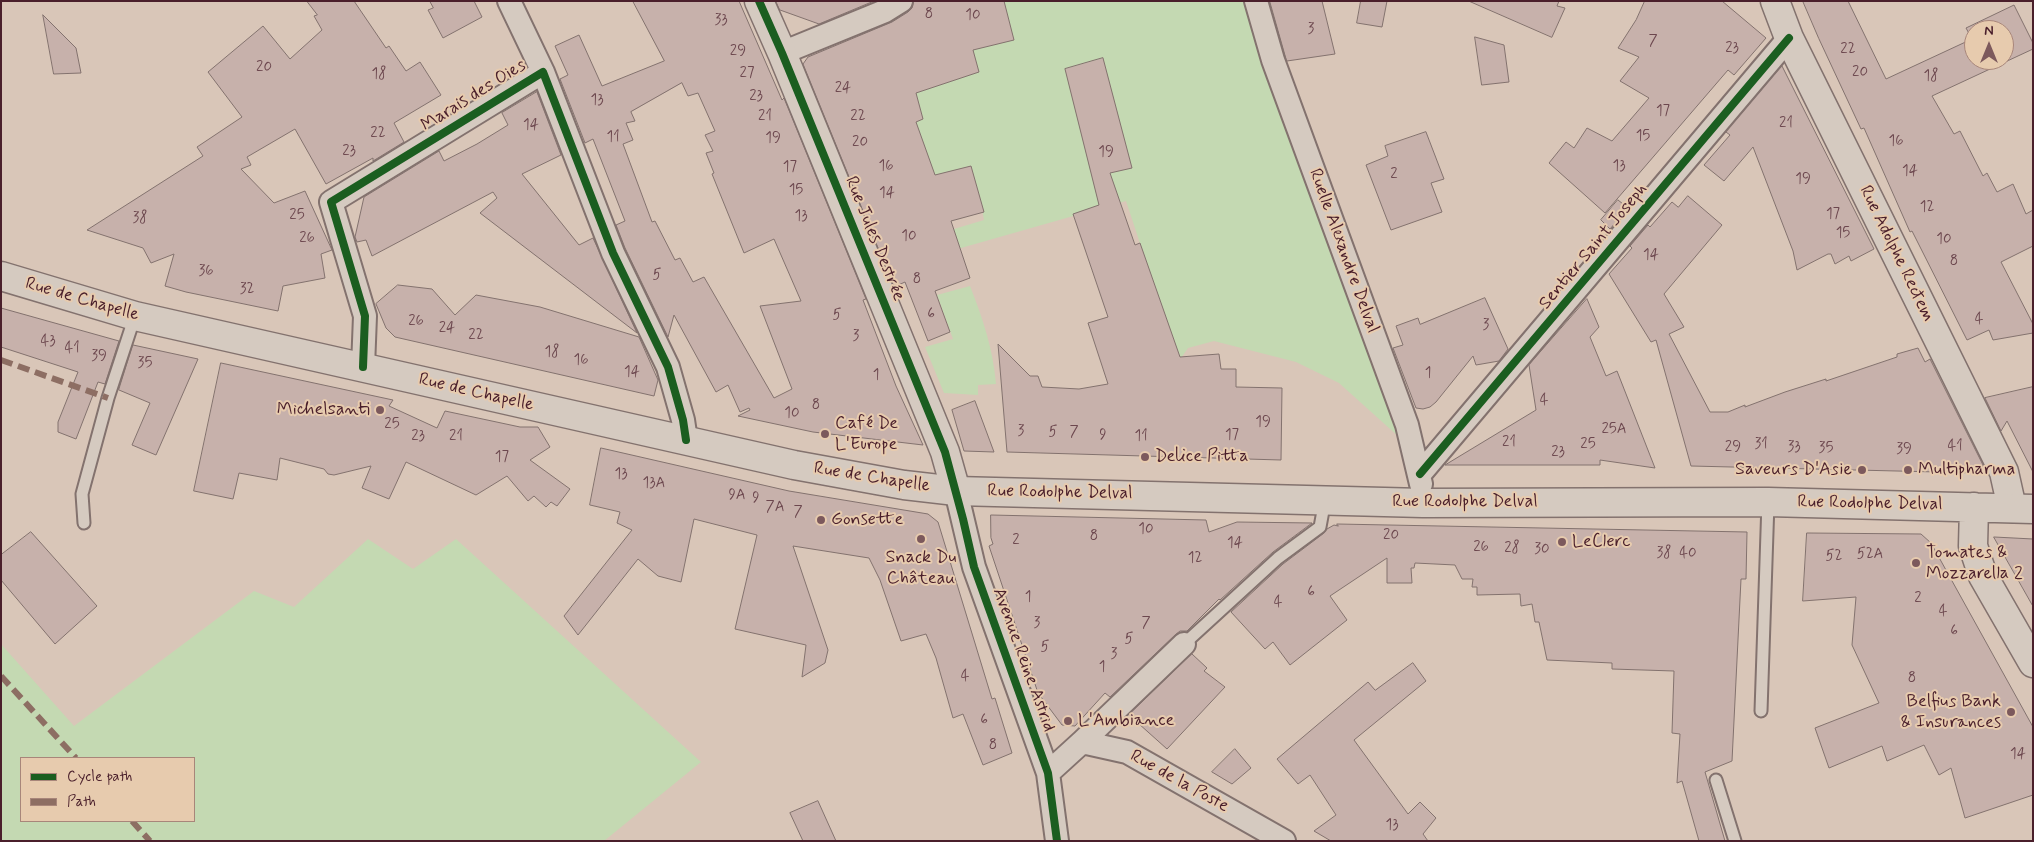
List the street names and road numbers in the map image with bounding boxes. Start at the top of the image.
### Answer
street label: Marais des Oies [418,55,530,137]
street label: Ruelle Alexandre Delval [1303,166,1383,336]
street label: Rue Jules Destrée [839,174,909,304]
street label: Sentier Saint Joseph [1535,180,1653,314]
street label: Rue Adolphe Rectem [1854,182,1938,326]
street label: Rue de Chapelle [23,273,141,327]
street label: Rue de Chapelle [416,369,536,417]
street label: Rue de Chapelle [812,458,932,498]
street label: Rue Rodolphe Delval [987,481,1133,505]
street label: Rue Rodolphe Delval [1392,491,1538,513]
street label: Rue Rodolphe Delval [1797,492,1943,516]
street label: Avenue Reine Astrid [987,585,1059,735]
street label: Rue de la Poste [1126,746,1232,818]

